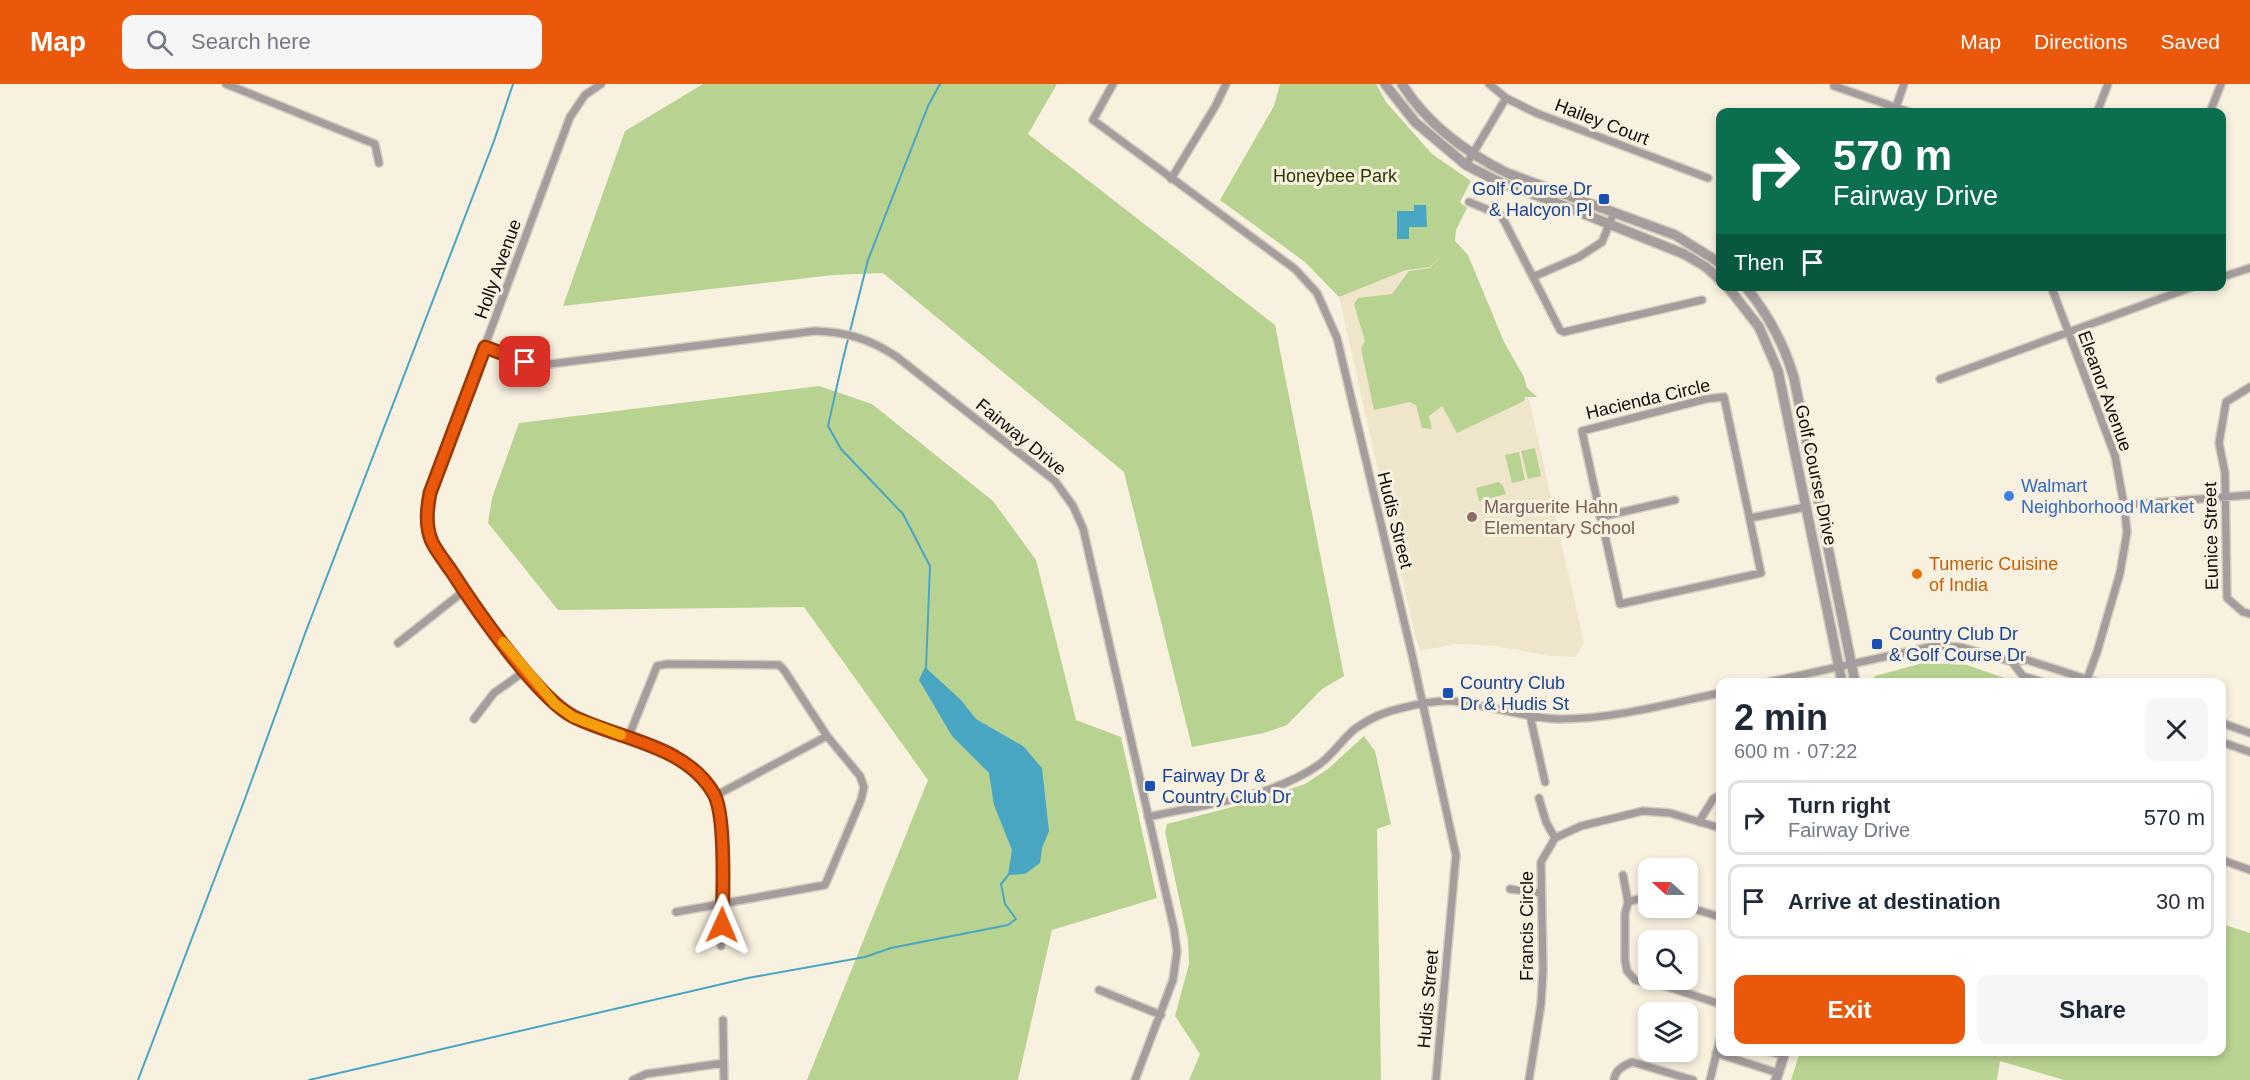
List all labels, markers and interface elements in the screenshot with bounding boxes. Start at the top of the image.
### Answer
search box [122,15,542,69]
text: Map [30,26,86,57]
icon: search [143,26,176,59]
text: Search here [191,29,311,54]
text: Map [1960,30,2001,53]
text: Directions [2034,30,2127,53]
text: Saved [2160,30,2220,53]
street label: Hailey Court [1552,95,1652,149]
icon: right [1734,132,1812,210]
text: 570 m [1833,132,1952,179]
park label: Honeybee Park [1273,166,1398,186]
place label: Golf Course Dr & Halcyon Pl [1472,179,1592,220]
text: Fairway Drive [1833,181,1998,211]
marker: Golf Course Dr & Halcyon Pl [1597,192,1611,206]
street label: Holly Avenue [471,216,525,322]
icon: arrive [1796,246,1829,279]
text: Then [1734,250,1784,275]
street label: Eleanor Avenue [2074,328,2136,454]
pin [499,336,550,387]
icon: arrive [508,345,541,378]
street label: Hacienda Circle [1584,375,1712,423]
street label: Fairway Drive [972,395,1070,479]
street label: Golf Course Drive [1791,403,1841,547]
street label: Hudis Street [1373,470,1417,570]
place label: Walmart Neighborhood Market [2021,476,2194,517]
street label: Eunice Street [2200,482,2222,590]
marker: Walmart Neighborhood Market [2002,489,2016,503]
place label: Marguerite Hahn Elementary School [1484,497,1635,538]
marker: Marguerite Hahn Elementary School [1465,510,1479,524]
place label: Tumeric Cuisine of India [1929,554,2058,595]
marker: Tumeric Cuisine of India [1910,567,1924,581]
place label: Country Club Dr & Golf Course Dr [1889,624,2026,665]
marker: Country Club Dr & Golf Course Dr [1870,637,1884,651]
place label: Country Club Dr & Hudis St [1460,673,1569,714]
marker: Country Club Dr & Hudis St [1441,686,1455,700]
text: 2 min [1734,697,1828,738]
button: close [2145,698,2208,761]
text: 600 m · 07:22 [1734,740,1857,762]
place label: Fairway Dr & Country Club Dr [1162,766,1291,807]
marker: Fairway Dr & Country Club Dr [1143,779,1157,793]
text: Turn right [1788,793,1890,818]
icon: right [1737,801,1770,834]
text: 570 m [2144,805,2205,830]
text: Fairway Drive [1788,819,1910,841]
north arrow [1638,858,1698,918]
map controls [1638,858,1698,1062]
street label: Francis Circle [1517,871,1537,981]
icon: arrive [1737,885,1770,918]
text: Arrive at destination [1788,889,2001,914]
text: 30 m [2156,889,2205,914]
position arrow [690,893,754,957]
button: search [1638,930,1698,990]
street label: Hudis Street [1414,949,1442,1049]
button: Exit [1734,975,1965,1044]
button: Share [1977,975,2208,1044]
button: layers [1638,1002,1698,1062]

